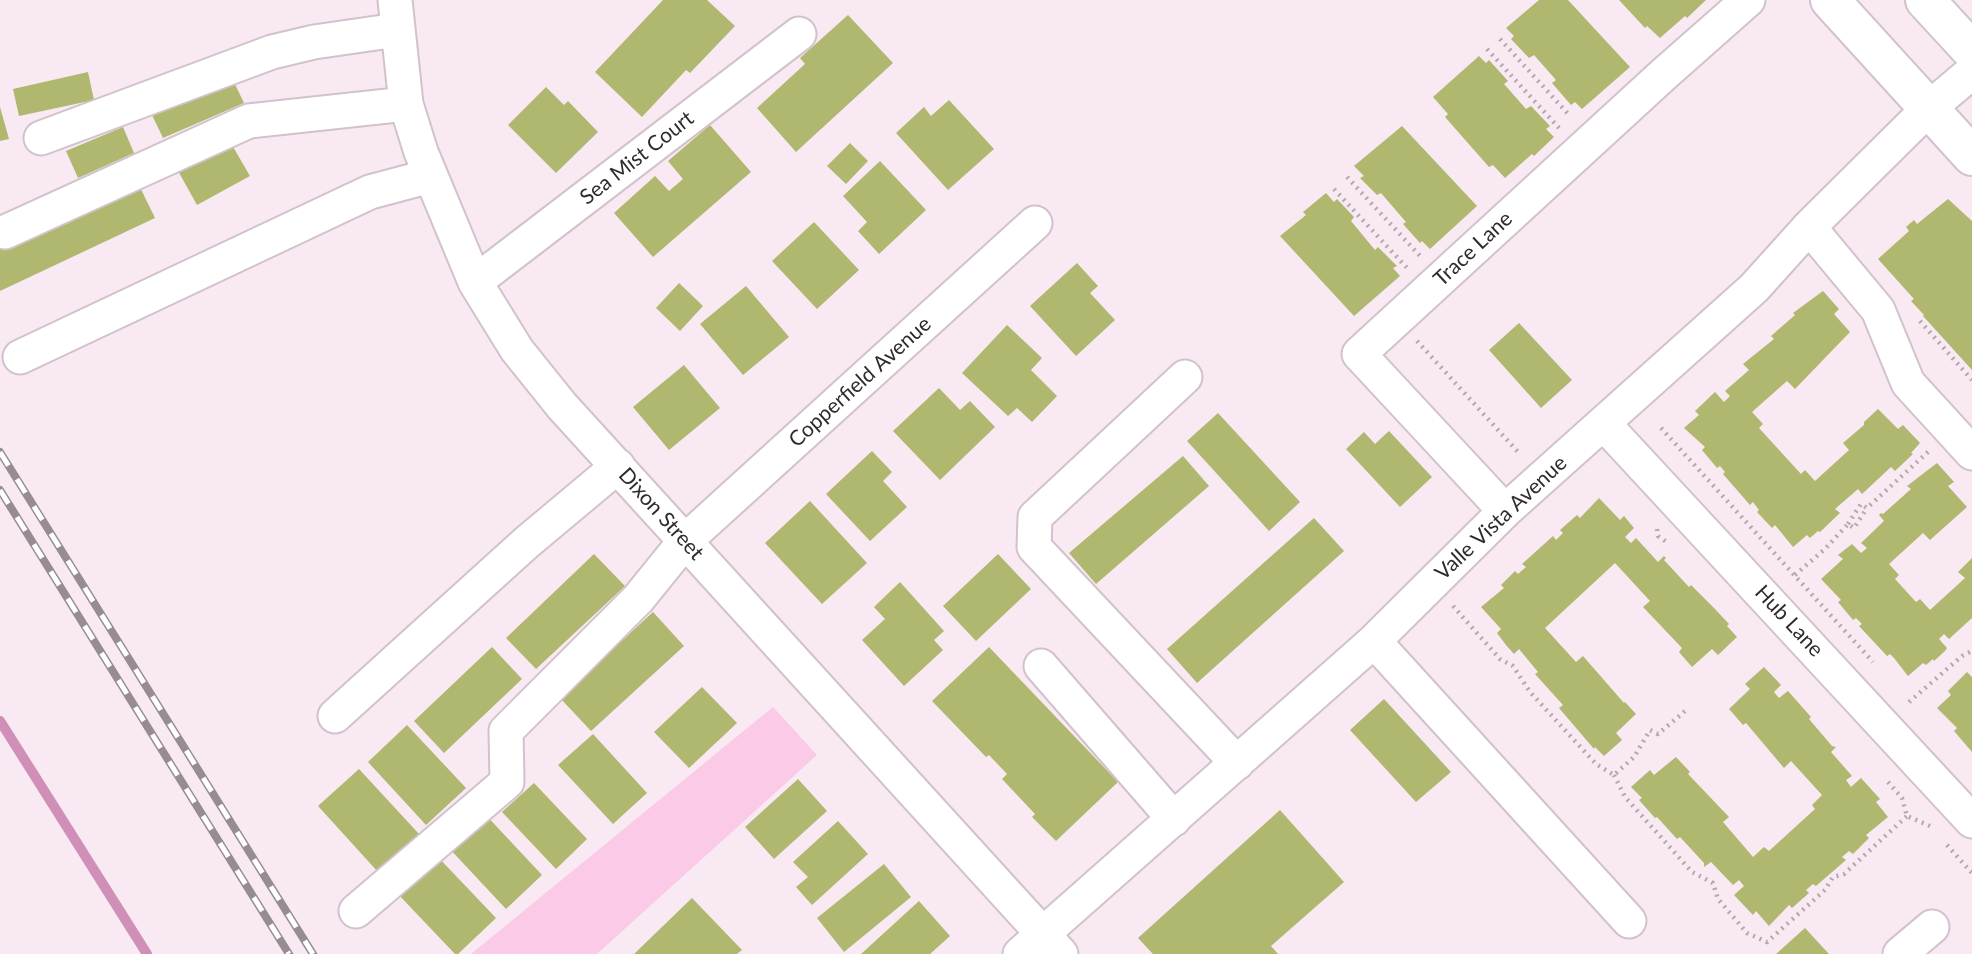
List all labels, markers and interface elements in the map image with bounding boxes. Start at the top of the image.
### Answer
street label: Sea Mist Court [575,106,699,210]
street label: Trace Lane [1428,206,1518,292]
street label: Copperfield Avenue [784,312,936,452]
street label: Valle Vista Avenue [1430,451,1572,585]
street label: Dixon Street [613,463,709,565]
street label: Hub Lane [1750,580,1828,662]

